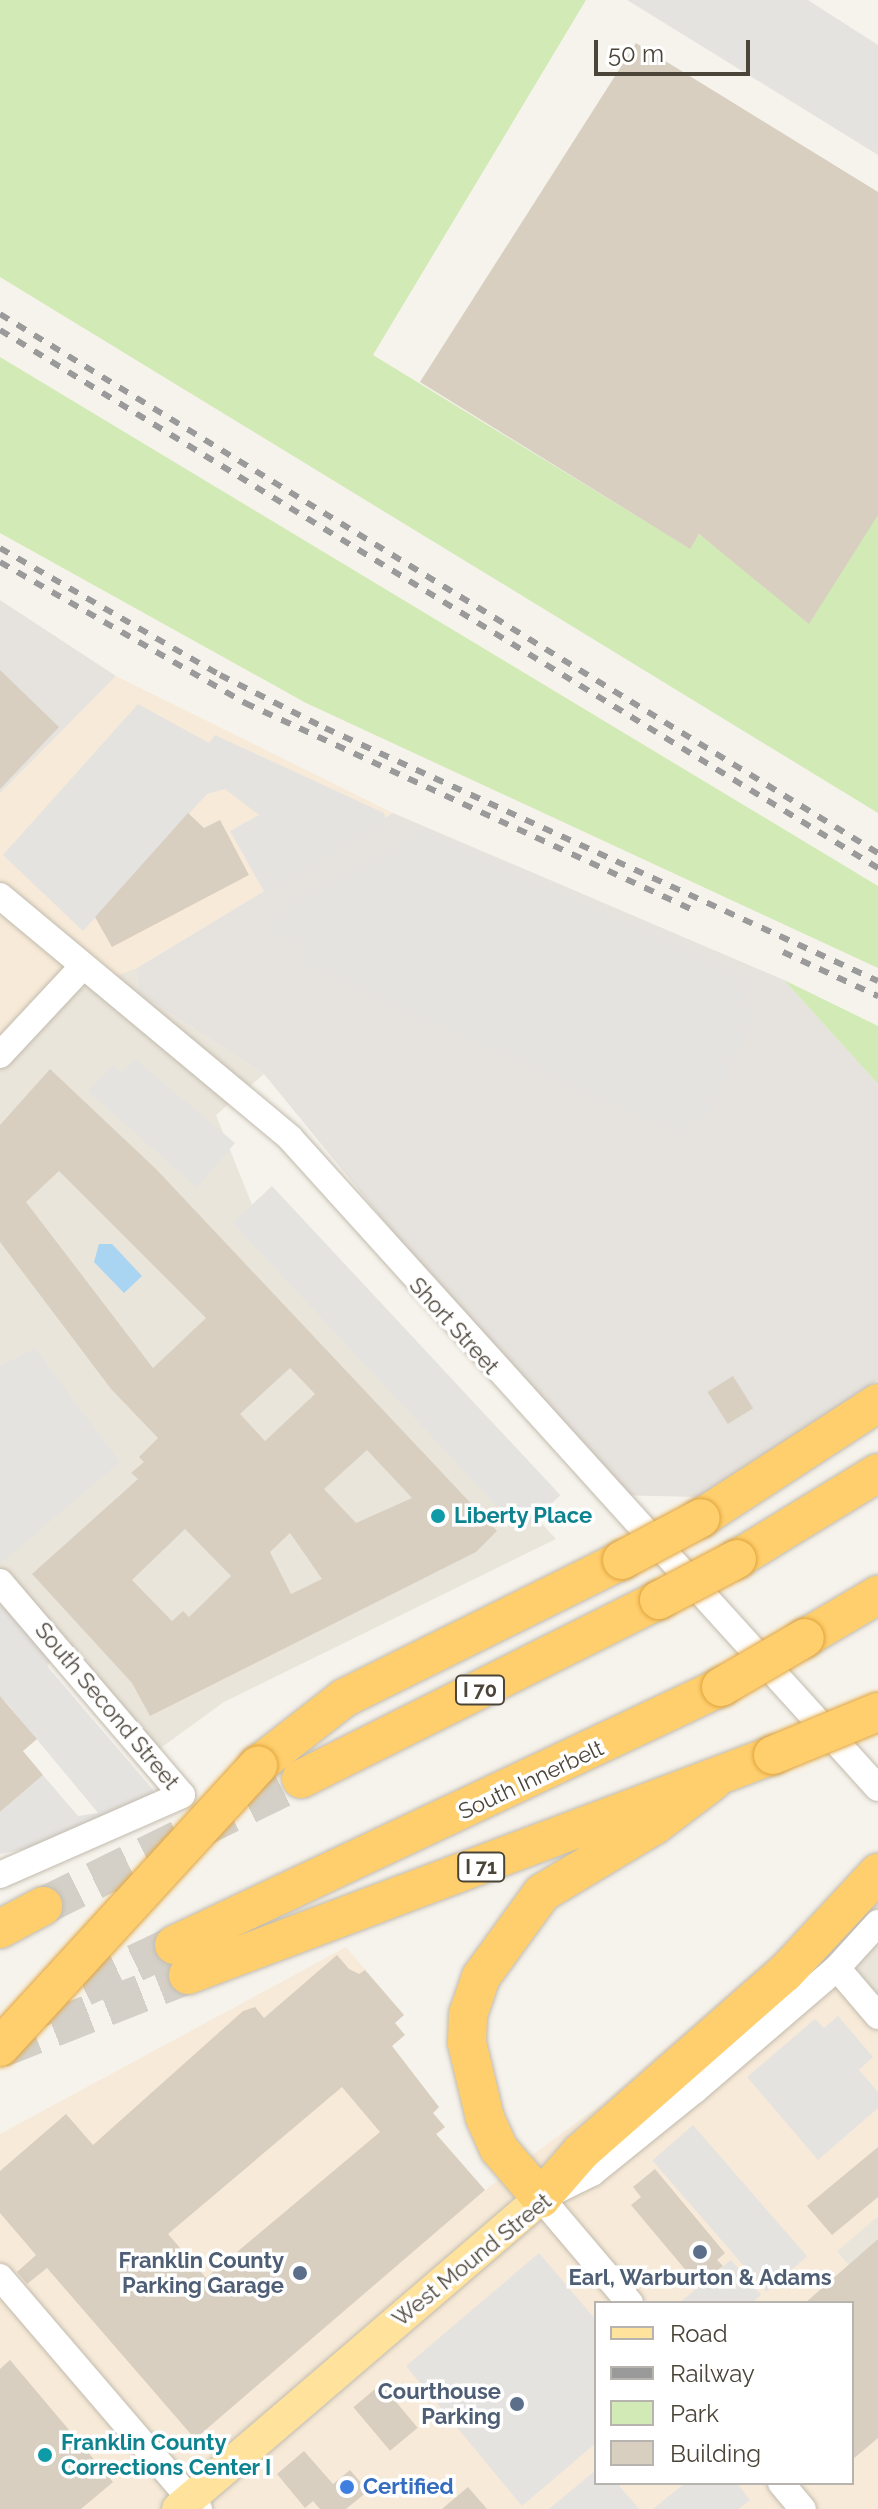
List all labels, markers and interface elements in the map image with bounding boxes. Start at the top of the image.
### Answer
scale bar [598,24,754,74]
text: 50 m [608,39,664,68]
street label: Short Street [404,1272,504,1380]
place label: Liberty Place [454,1503,593,1529]
marker: Liberty Place [429,1507,447,1525]
street label: South Second Street [29,1617,185,1795]
road number: I 70 [454,1674,506,1706]
street label: South Innerbelt [454,1735,608,1825]
road number: I 71 [457,1851,505,1883]
street label: West Mound Street [387,2188,557,2332]
marker: Earl, Warburton & Adams [691,2243,709,2261]
place label: Franklin County Parking Garage [118,2247,284,2298]
marker: Franklin County Parking Garage [291,2264,309,2282]
place label: Earl, Warburton & Adams [568,2265,832,2291]
legend [594,2301,854,2485]
text: Road [670,2319,728,2348]
text: Railway [670,2359,755,2388]
place label: Courthouse Parking [378,2378,501,2430]
marker: Courthouse Parking [508,2395,526,2413]
text: Park [670,2399,719,2428]
place label: Franklin County Corrections Center I [61,2429,272,2480]
text: Building [670,2439,761,2468]
marker: Franklin County Corrections Center I [36,2446,54,2464]
place label: Certified [363,2474,454,2500]
marker: Certified [338,2478,356,2496]

